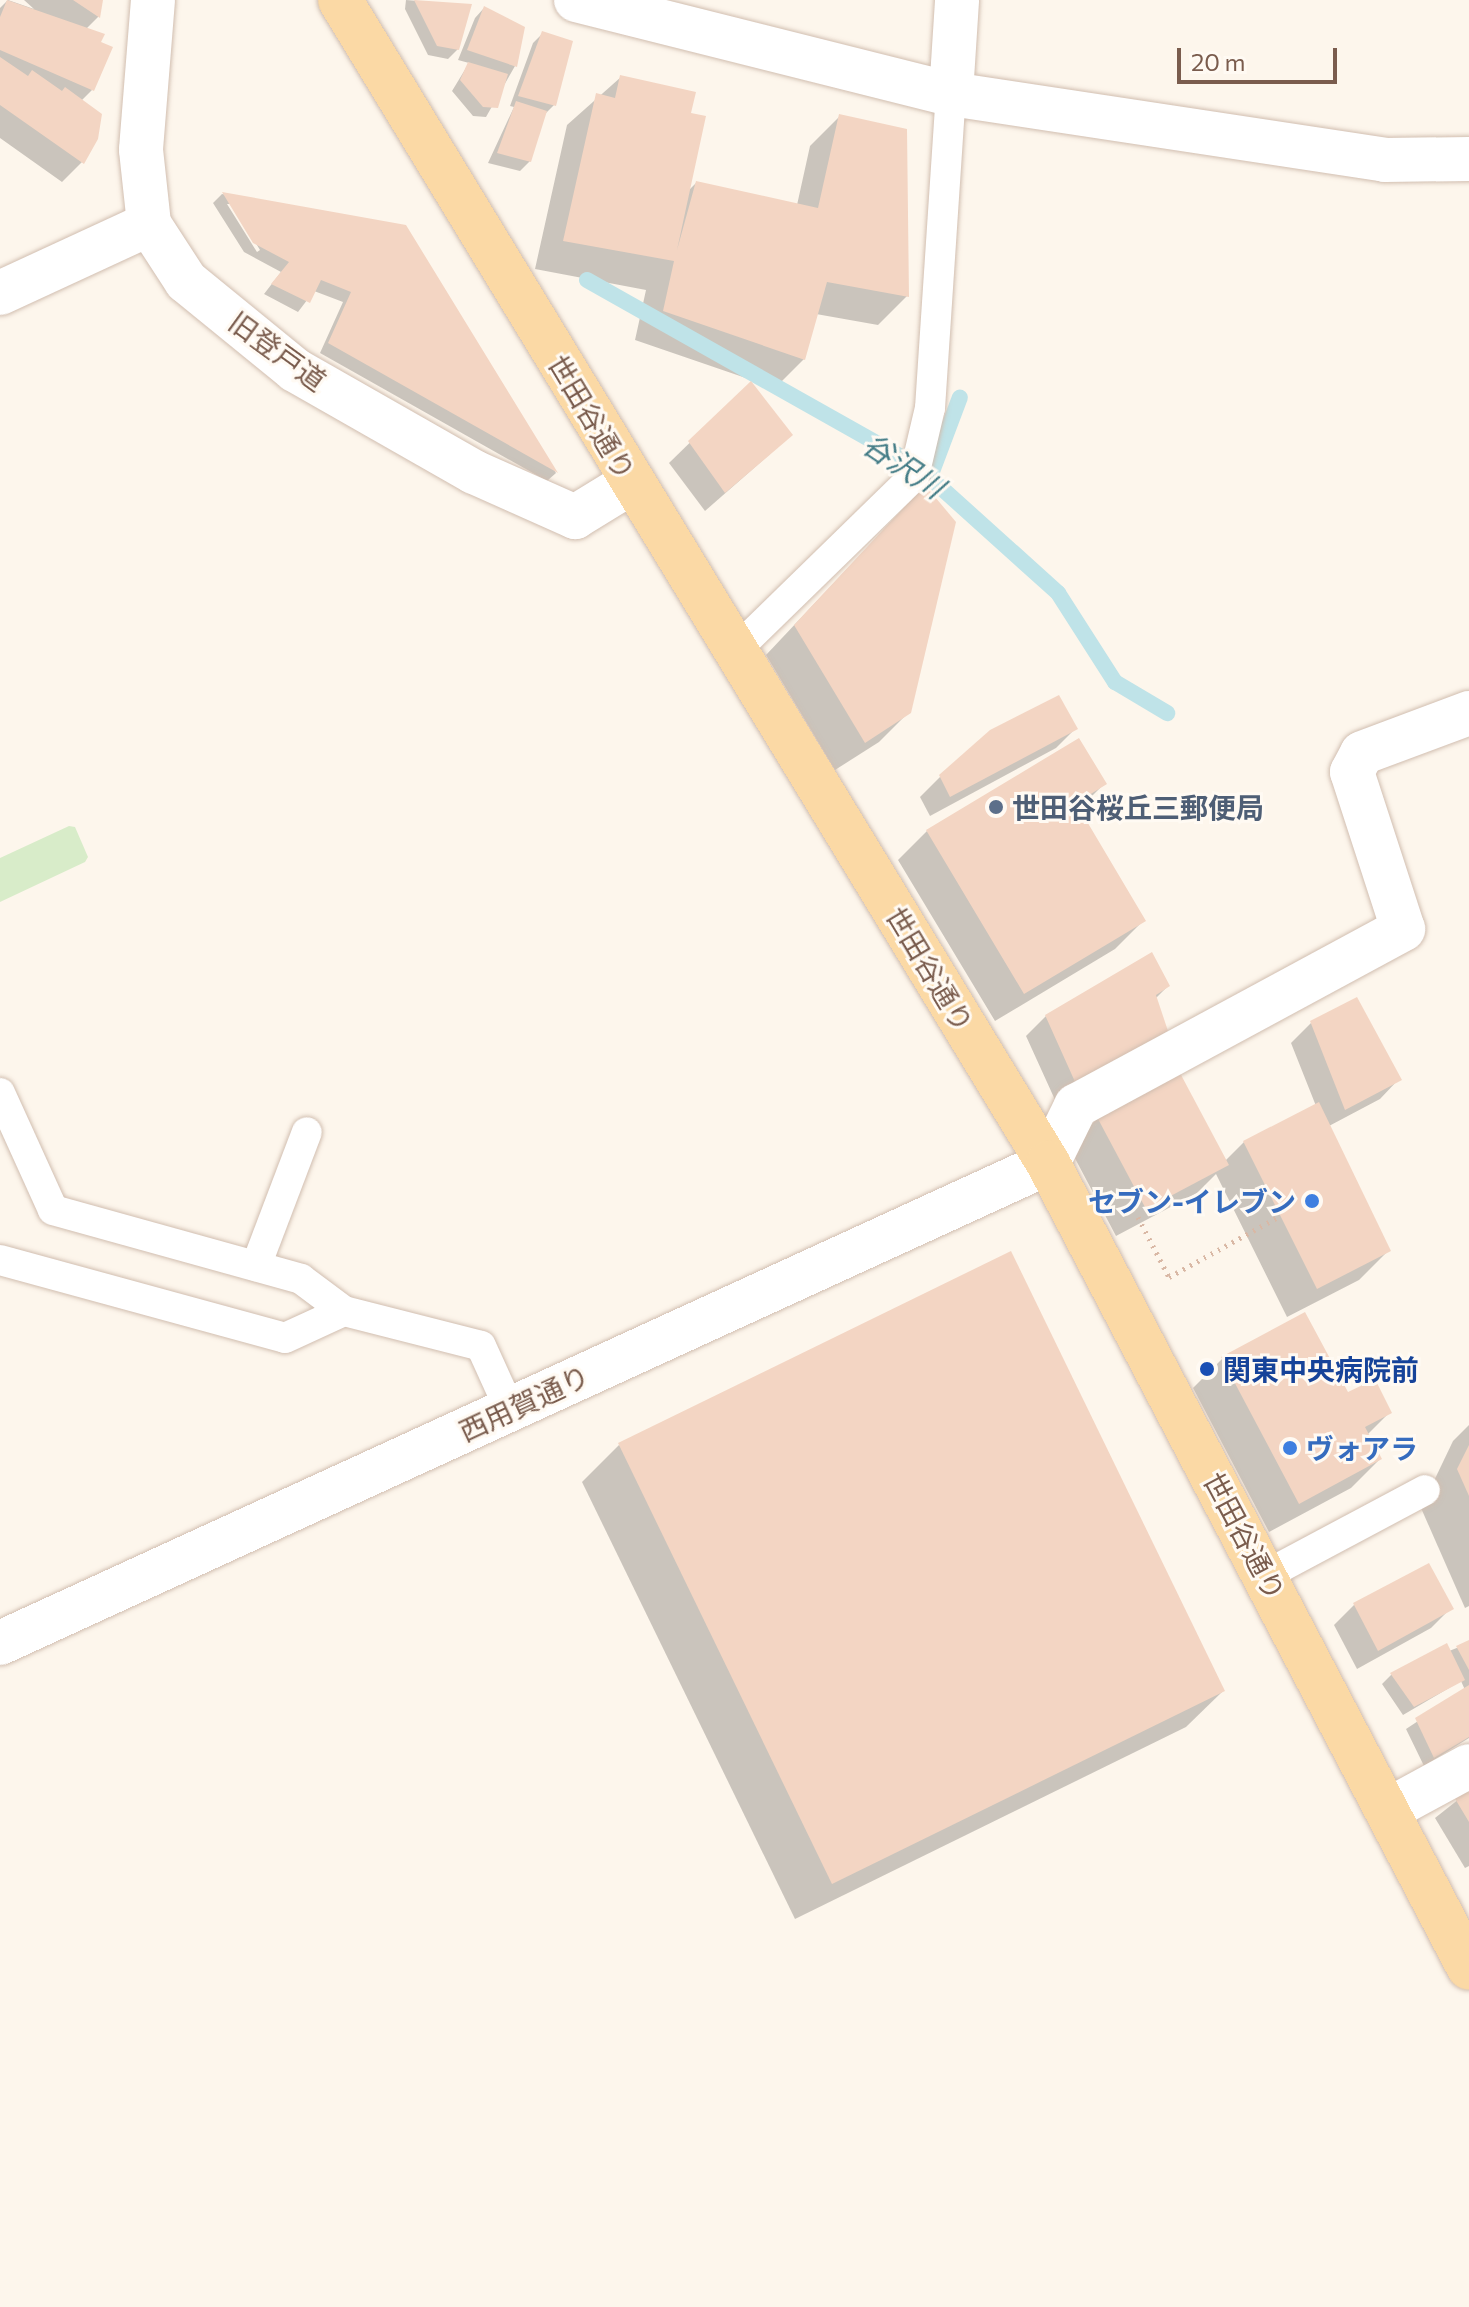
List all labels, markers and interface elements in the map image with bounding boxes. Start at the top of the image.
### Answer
scale bar [1181,32,1341,82]
text: 20 m [1191,47,1245,76]
street label: 旧登戸道 [223,304,333,398]
street label: 世田谷通り [542,348,642,486]
water label: 谷沢川 [857,425,951,505]
place label: 世田谷桜丘三郵便局 [1012,790,1264,824]
marker: 世田谷桜丘三郵便局 [987,798,1005,816]
street label: 世田谷通り [880,900,980,1038]
place label: セブン-イレブン [1088,1184,1296,1218]
marker: セブン-イレブン [1303,1192,1321,1210]
place label: 関東中央病院前 [1223,1352,1419,1386]
street label: 西用賀通り [453,1358,595,1448]
marker: 関東中央病院前 [1198,1360,1216,1378]
place label: ヴォアラ [1306,1431,1418,1465]
marker: ヴォアラ [1281,1439,1299,1457]
street label: 世田谷通り [1197,1466,1293,1606]

